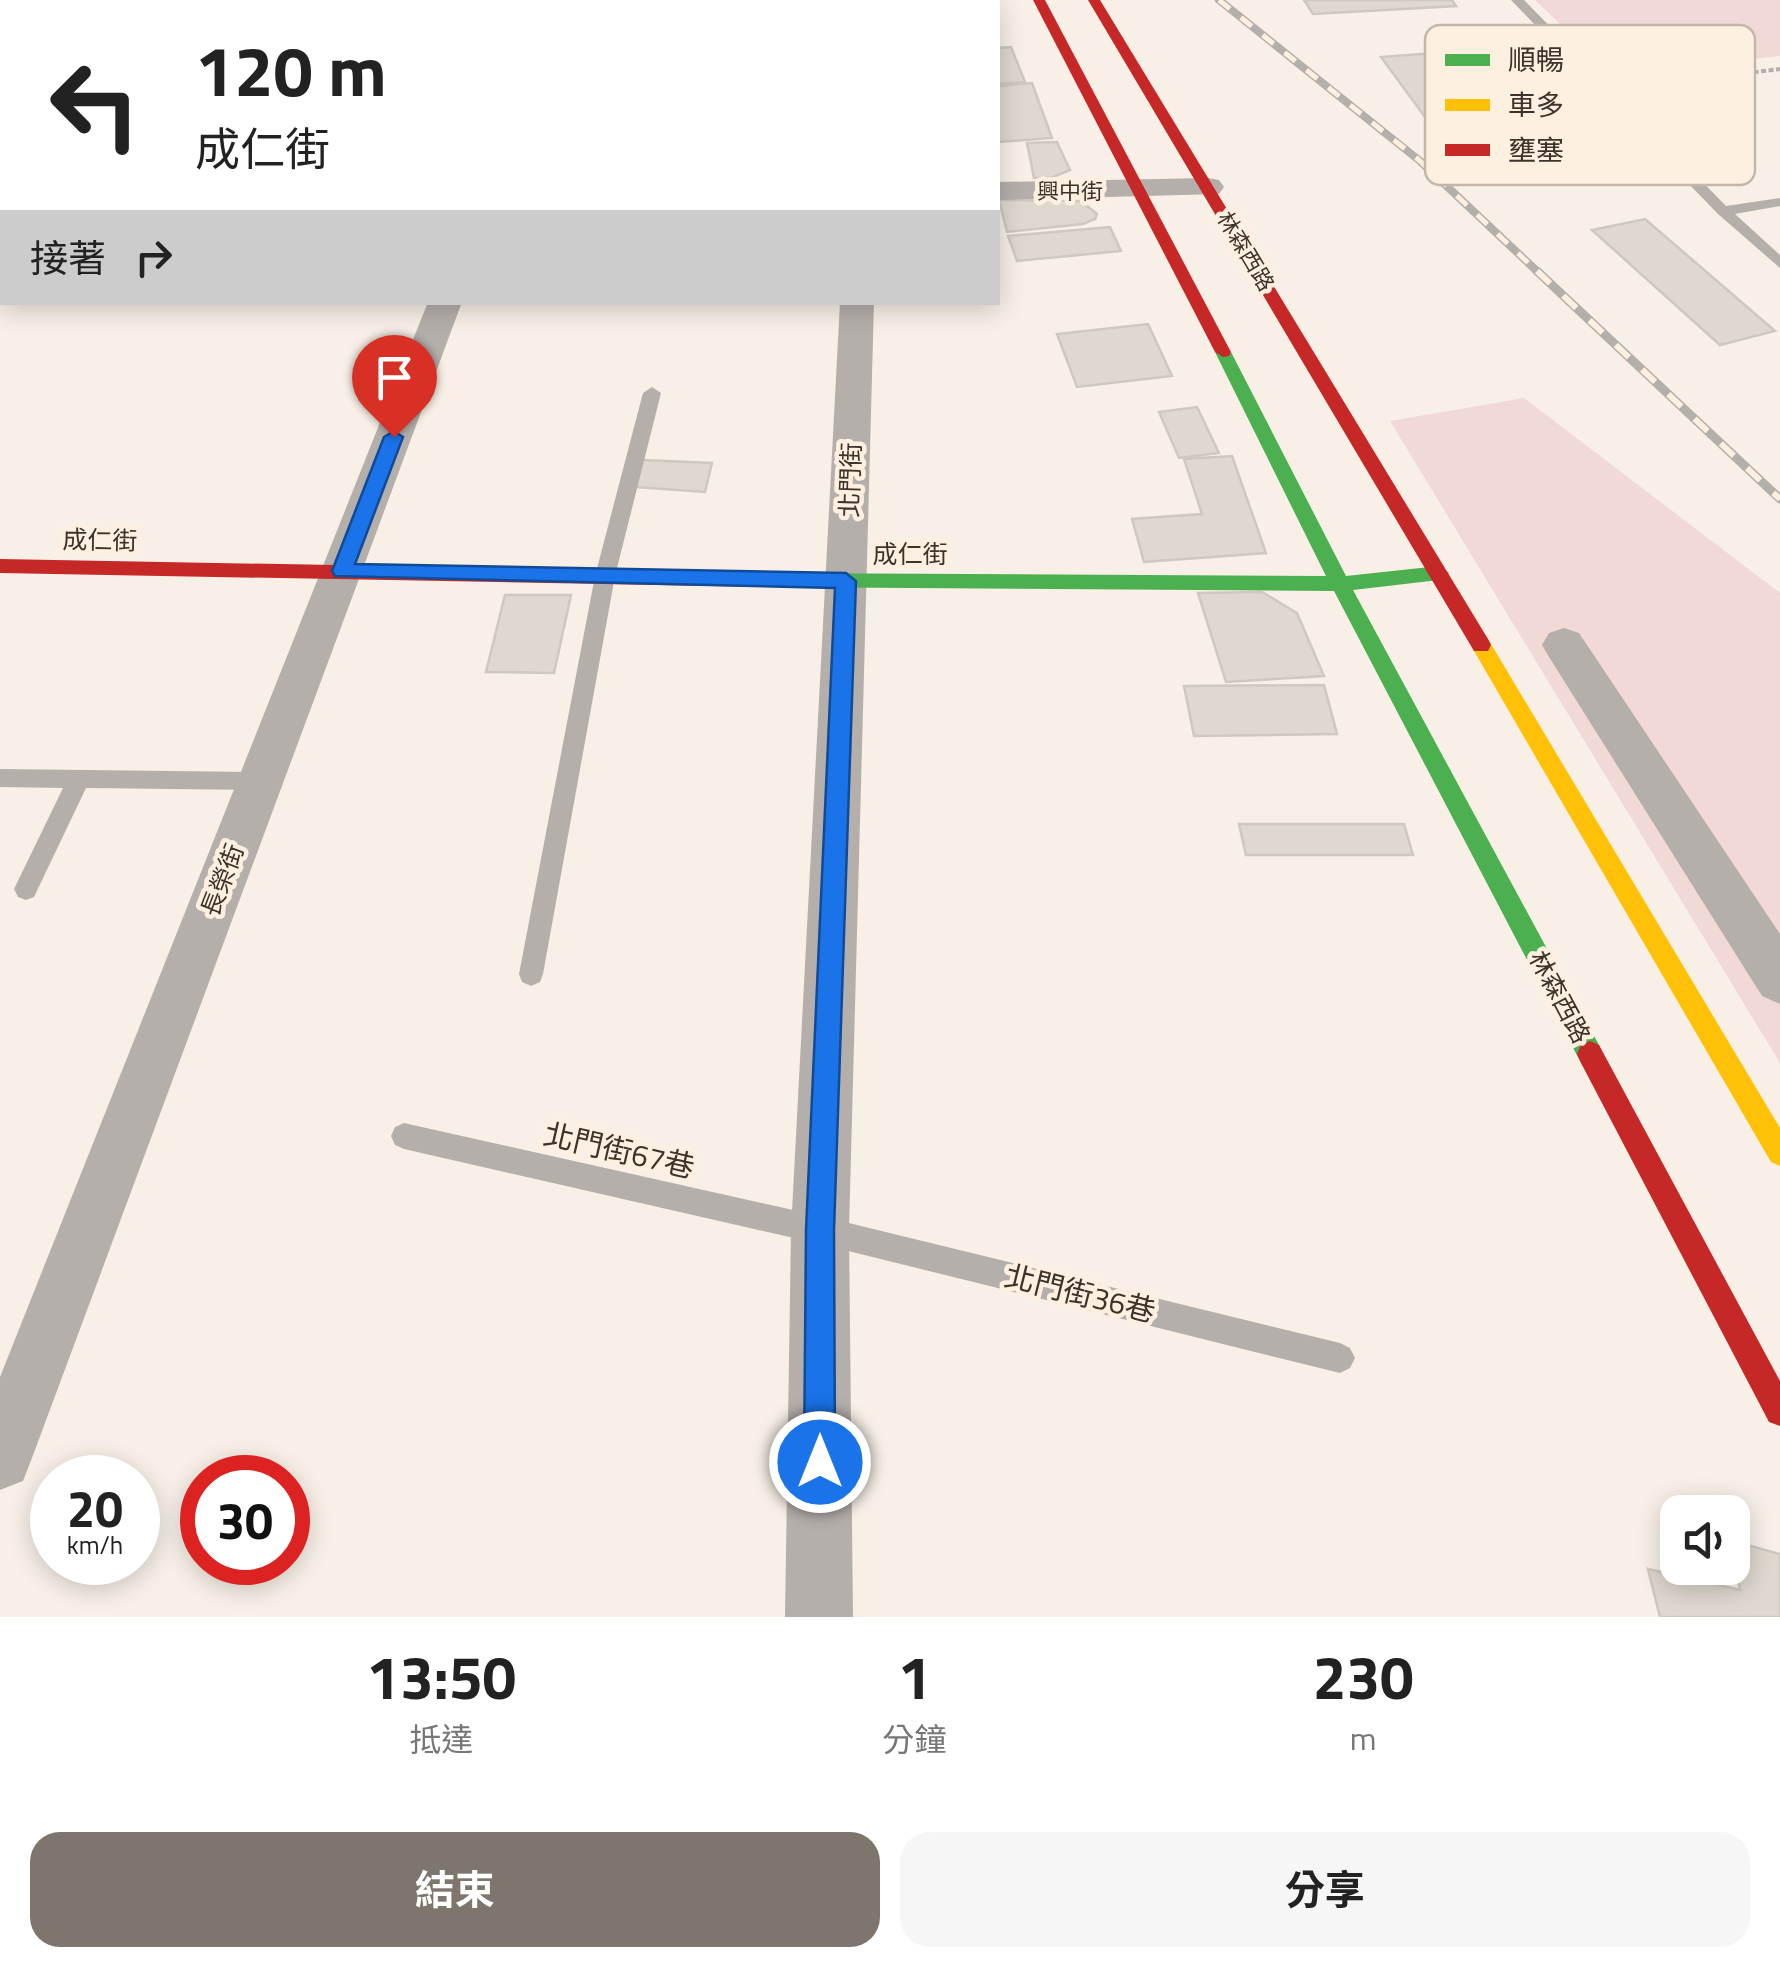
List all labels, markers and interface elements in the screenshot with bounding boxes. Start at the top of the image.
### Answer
text: 120 m [195,17,387,123]
legend [1425,25,1755,185]
text: 順暢 [1508,38,1564,81]
icon: left [30,40,160,170]
text: 車多 [1508,83,1564,126]
text: 成仁街 [195,114,330,182]
text: 壅塞 [1508,128,1564,171]
street label: 興中街 [1037,174,1103,208]
street label: 林森西路 [1209,205,1283,297]
text: 接著 [30,229,106,287]
icon: right [126,230,181,285]
pin [352,335,437,438]
icon: arrive [367,350,422,405]
street label: 北門街 [830,442,870,518]
street label: 成仁街 [62,520,138,560]
street label: 成仁街 [872,535,948,573]
street label: 長榮街 [191,838,253,922]
street label: 林森西路 [1520,944,1600,1050]
street label: 北門街67巷 [539,1110,699,1190]
street label: 北門街36巷 [1000,1252,1160,1334]
position arrow [768,1410,872,1514]
speed limit sign: 30 [180,1455,310,1585]
text: 20 [67,1470,123,1546]
map controls [1660,1495,1750,1585]
button: sound [1660,1495,1750,1585]
text: km/h [67,1526,123,1564]
text: 13:50 [366,1631,516,1722]
text: 1 [898,1631,931,1722]
text: 230 [1313,1631,1414,1722]
text: m [1350,1714,1377,1762]
text: 抵達 [409,1715,473,1763]
text: 分鐘 [882,1715,946,1763]
button: 結束 [30,1832,880,1947]
button: 分享 [900,1832,1750,1947]

